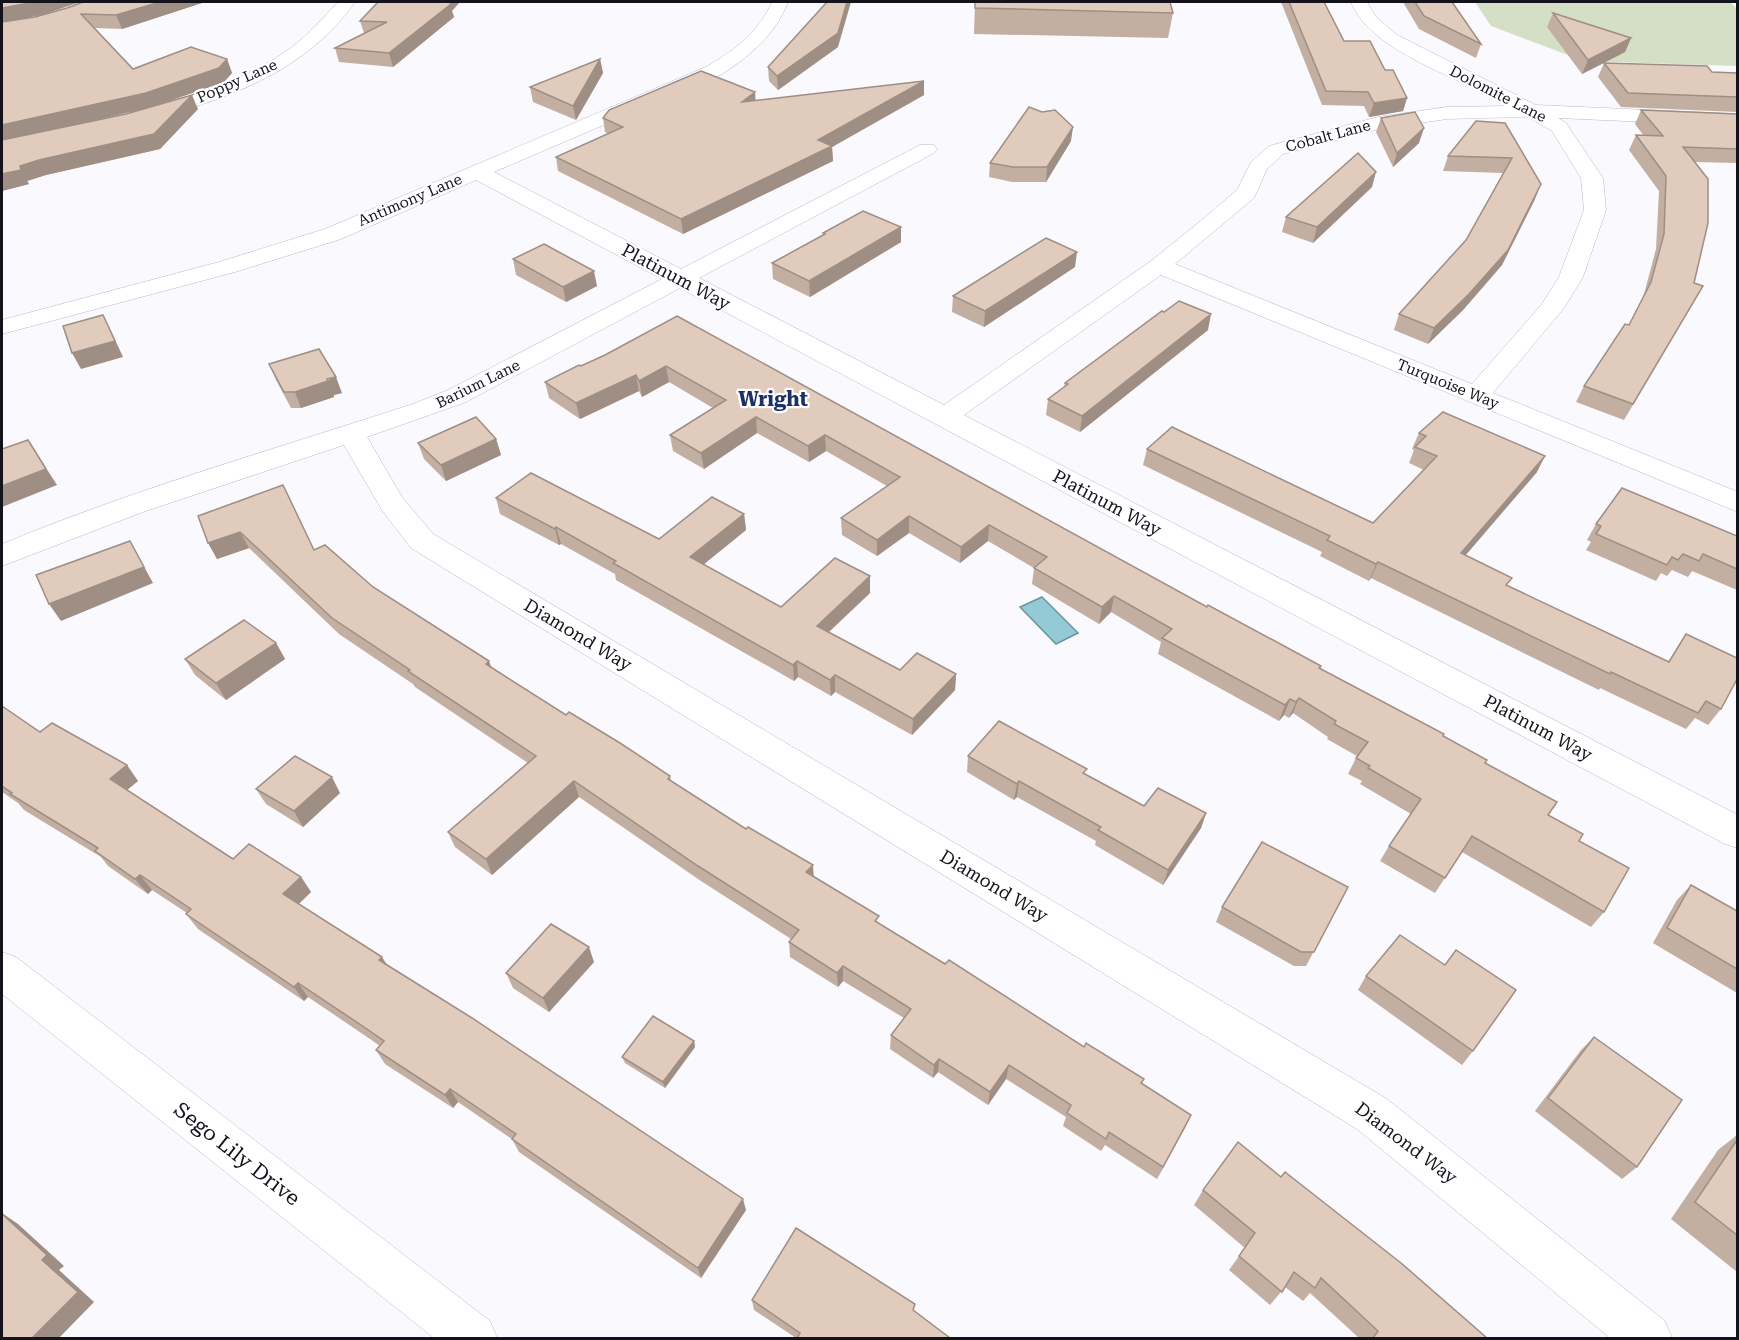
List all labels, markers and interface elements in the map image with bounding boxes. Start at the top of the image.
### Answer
street label: Poppy Lane [194,55,280,107]
street label: Dolomite Lane [1447,62,1549,126]
street label: Cobalt Lane [1284,116,1372,156]
street label: Antimony Lane [355,170,465,230]
street label: Platinum Way [618,239,735,314]
street label: Turquoise Way [1394,355,1502,413]
street label: Barium Lane [433,356,523,412]
district label: Wright [738,387,808,411]
street label: Platinum Way [1049,465,1166,540]
street label: Diamond Way [521,594,636,675]
street label: Platinum Way [1480,690,1597,765]
street label: Diamond Way [937,845,1052,926]
street label: Sego Lily Drive [169,1097,305,1211]
street label: Diamond Way [1351,1097,1462,1188]

